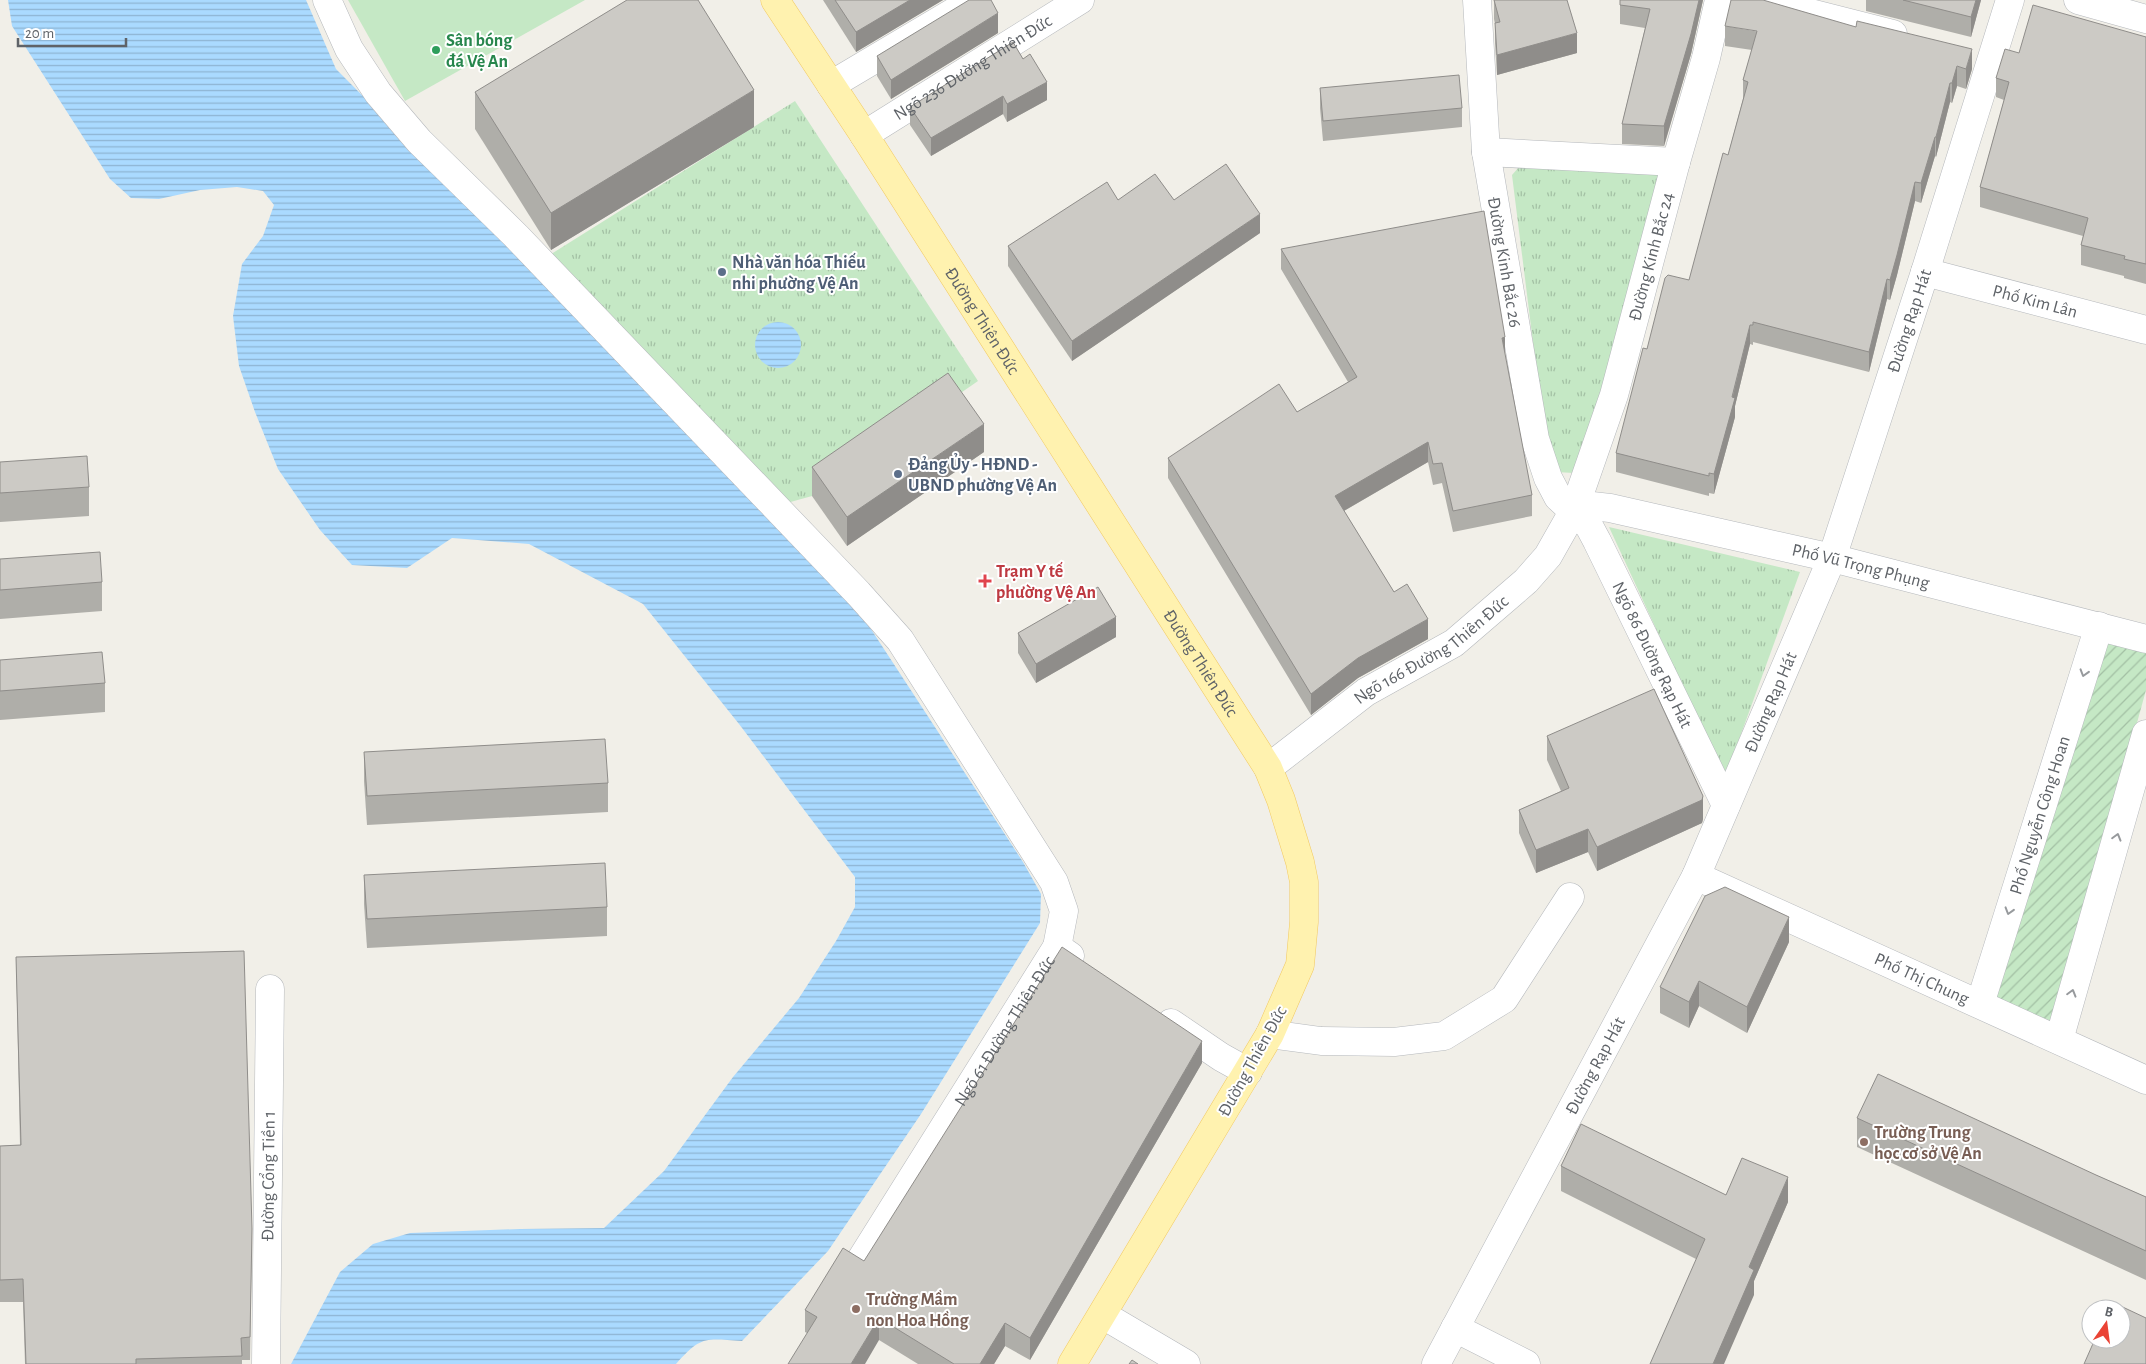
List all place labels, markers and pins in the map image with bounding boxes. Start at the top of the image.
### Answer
place label: Sân bóng đá Vệ An [446,32,513,71]
marker: Sân bóng đá Vệ An [430,44,442,56]
place label: Nhà văn hóa Thiếu nhi phường Vệ An [732,252,866,293]
marker: Nhà văn hóa Thiếu nhi phường Vệ An [716,266,728,278]
place label: Đảng Ủy - HĐND - UBND phường Vệ An [908,453,1057,495]
marker: Đảng Ủy - HĐND - UBND phường Vệ An [892,468,904,480]
place label: Trạm Y tế phường Vệ An [996,561,1096,602]
marker: Trạm Y tế phường Vệ An [978,574,992,588]
place label: Trường Trung học cơ sở Vệ An [1874,1124,1982,1163]
marker: Trường Trung học cơ sở Vệ An [1858,1136,1870,1148]
place label: Trường Mầm non Hoa Hồng [866,1289,969,1330]
marker: Trường Mầm non Hoa Hồng [850,1303,862,1315]

